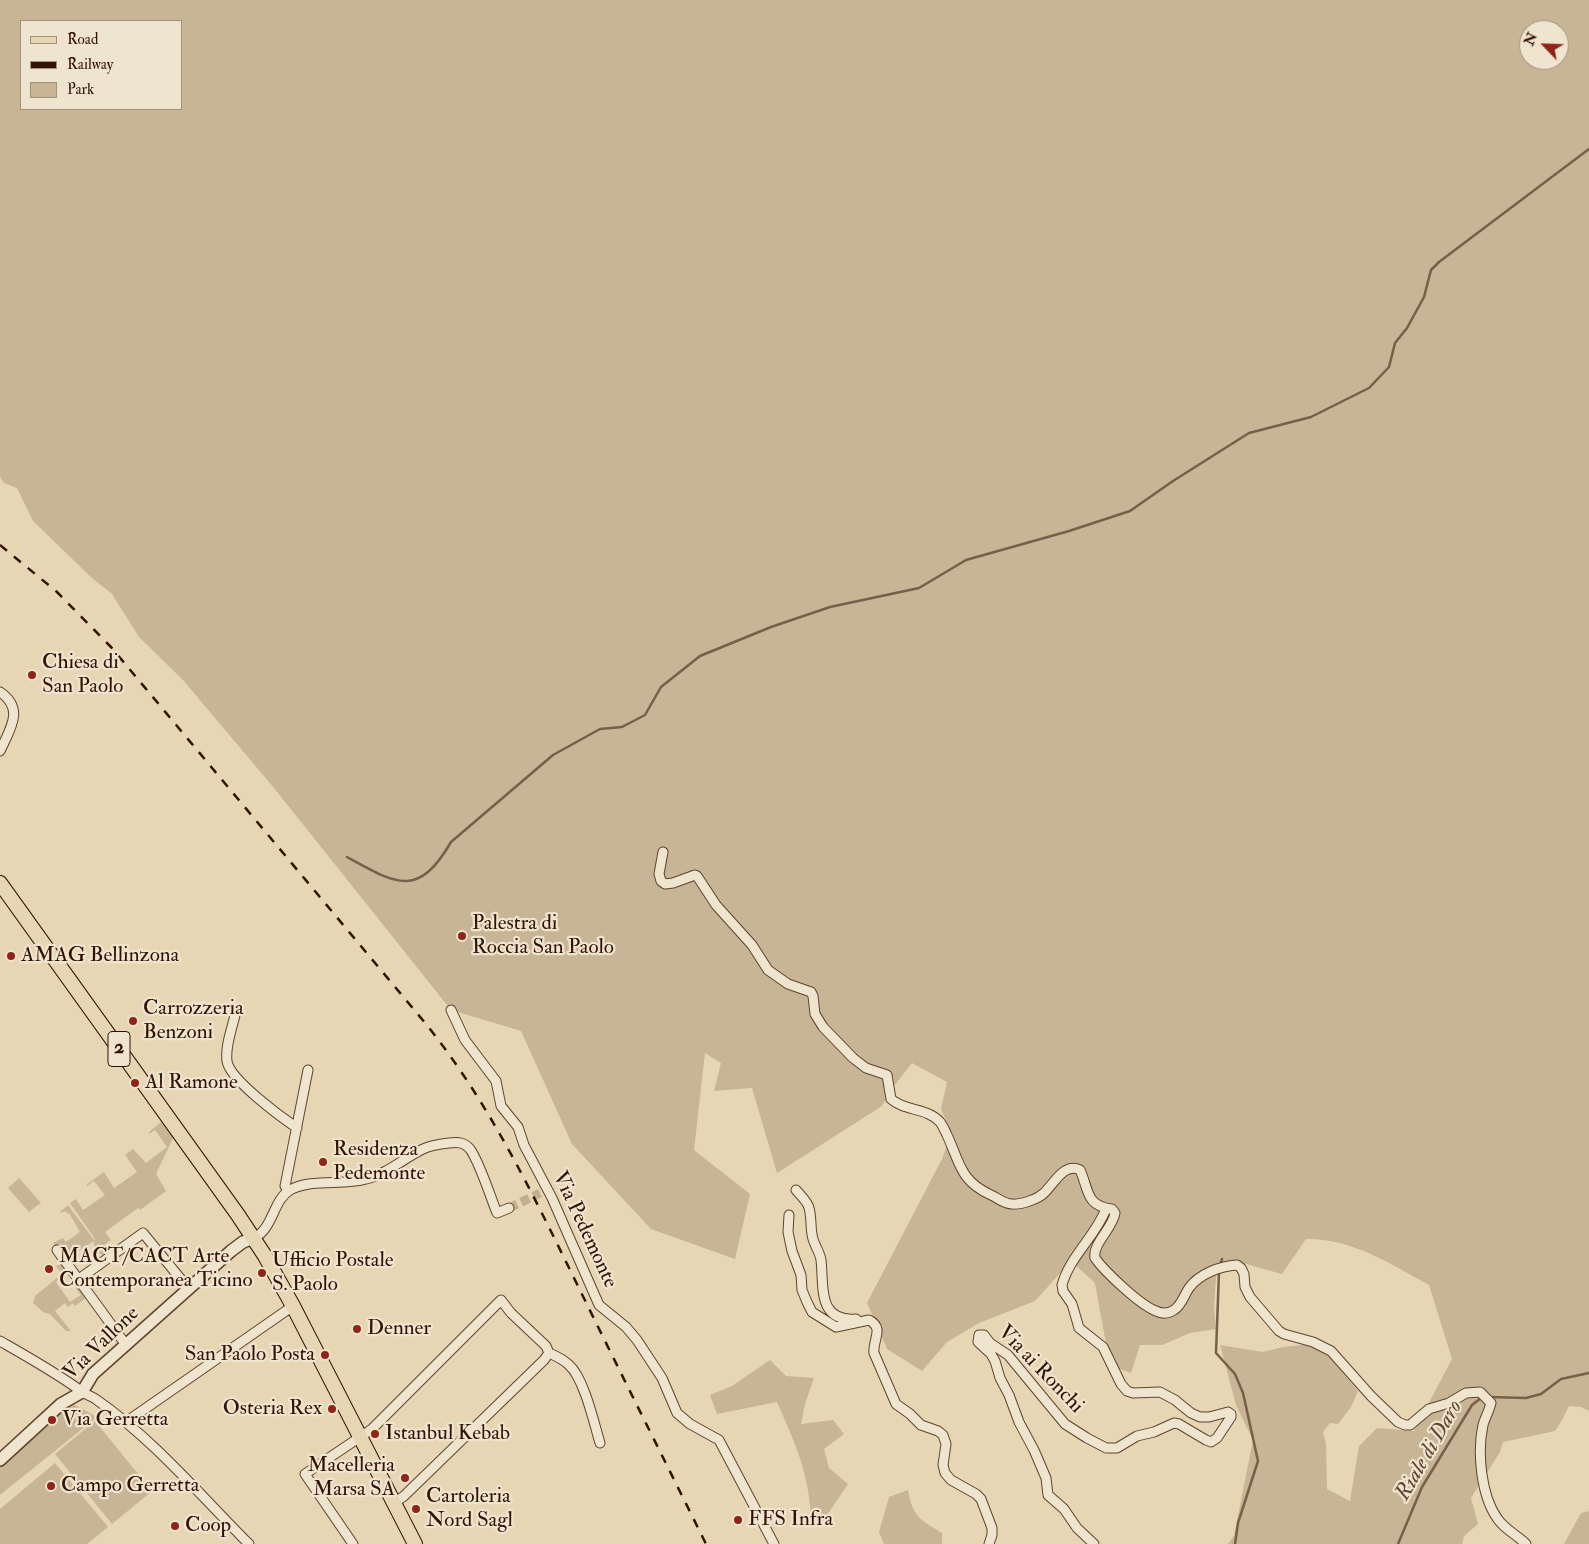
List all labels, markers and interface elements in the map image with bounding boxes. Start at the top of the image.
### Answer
legend [20,20,182,110]
north arrow [1519,20,1569,70]
text: Road [67,30,98,49]
text: N [1520,30,1541,48]
text: Railway [67,55,113,74]
text: Park [67,80,94,99]
place label: Chiesa di San Paolo [42,650,123,700]
marker: Chiesa di San Paolo [26,669,38,681]
place label: Palestra di Roccia San Paolo [472,911,614,961]
marker: Palestra di Roccia San Paolo [456,930,468,942]
place label: AMAG Bellinzona [21,943,179,969]
marker: AMAG Bellinzona [5,950,17,962]
place label: Carrozzeria Benzoni [143,996,244,1046]
marker: Carrozzeria Benzoni [127,1015,139,1027]
road number: 2 [108,1032,130,1066]
place label: Al Ramone [145,1070,238,1096]
marker: Al Ramone [129,1077,141,1089]
place label: Residenza Pedemonte [333,1137,425,1187]
marker: Residenza Pedemonte [317,1156,329,1168]
street label: Via Pedemonte [546,1168,622,1292]
place label: MACT/CACT Arte Contemporanea Ticino [59,1244,253,1294]
place label: Ufficio Postale S. Paolo [272,1248,394,1298]
marker: MACT/CACT Arte Contemporanea Ticino [43,1263,55,1275]
marker: Ufficio Postale S. Paolo [256,1267,268,1279]
street label: Via Vallone [59,1302,145,1386]
place label: Denner [367,1316,431,1342]
street label: Via ai Ronchi [992,1321,1088,1419]
marker: Denner [351,1323,363,1335]
place label: San Paolo Posta [185,1342,315,1368]
marker: San Paolo Posta [319,1349,331,1361]
place label: Osteria Rex [223,1396,322,1422]
water label: Riale di Daro [1391,1396,1469,1506]
marker: Osteria Rex [326,1403,338,1415]
place label: Via Gerretta [62,1407,168,1433]
marker: Via Gerretta [46,1414,58,1426]
place label: Istanbul Kebab [385,1421,510,1447]
marker: Istanbul Kebab [369,1428,381,1440]
place label: Macelleria Marsa SA [307,1453,395,1503]
marker: Macelleria Marsa SA [399,1472,411,1484]
place label: Campo Gerretta [61,1473,199,1499]
marker: Campo Gerretta [45,1480,57,1492]
place label: Cartoleria Nord Sagl [426,1484,513,1534]
marker: Cartoleria Nord Sagl [410,1503,422,1515]
place label: FFS Infra [748,1507,833,1533]
place label: Coop [185,1513,231,1539]
marker: FFS Infra [732,1514,744,1526]
marker: Coop [169,1520,181,1532]

